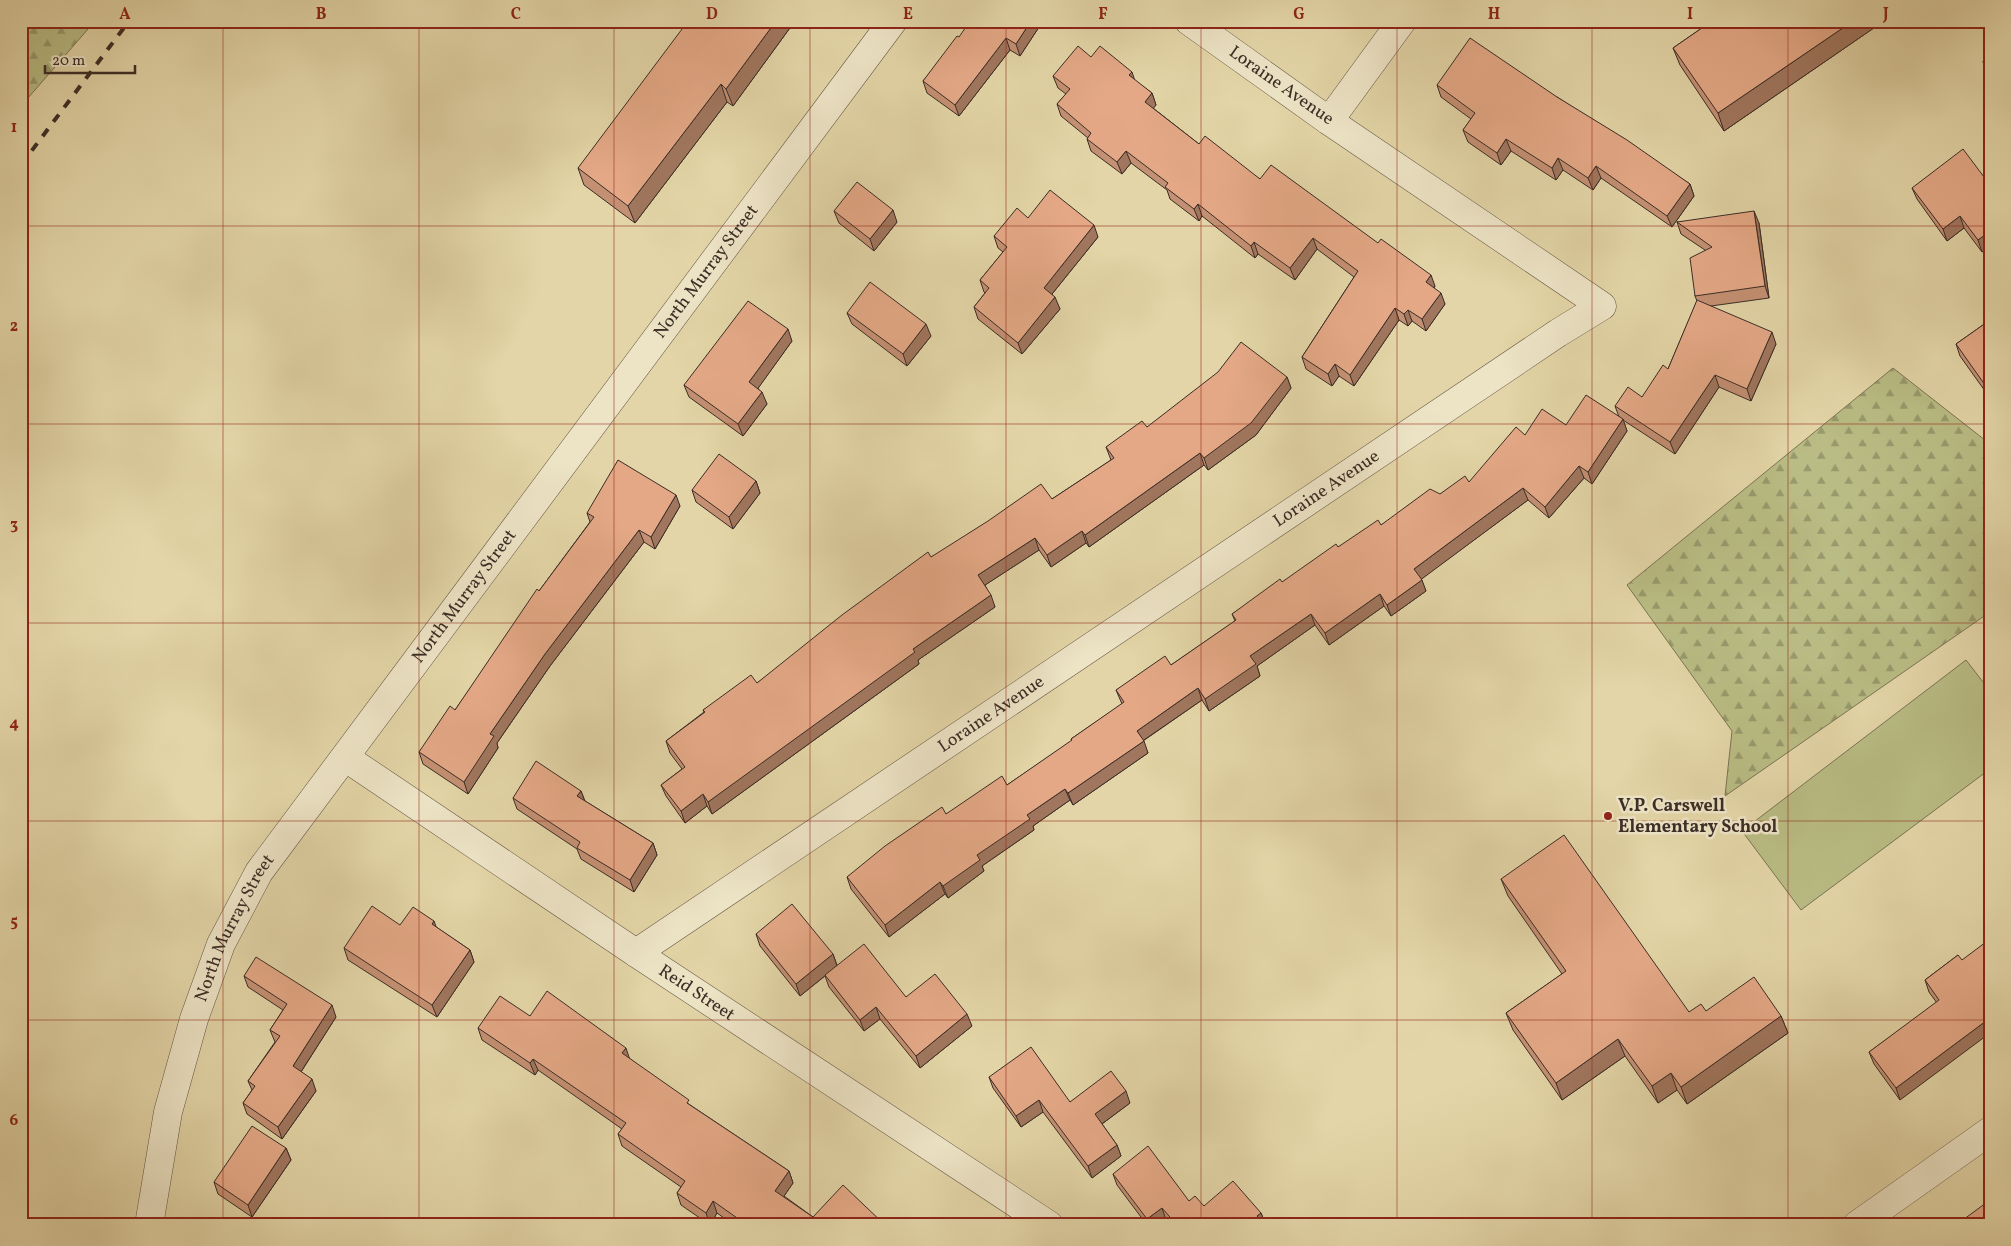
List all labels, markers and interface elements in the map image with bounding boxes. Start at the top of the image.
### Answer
text: A [119,4,131,26]
text: B [316,4,327,26]
text: C [511,4,521,26]
text: D [706,4,718,26]
text: E [903,4,913,26]
text: F [1098,4,1108,26]
text: G [1293,4,1305,26]
text: H [1488,4,1500,26]
text: I [1687,4,1693,26]
text: J [1882,4,1889,26]
street label: Loraine Avenue [1223,40,1339,132]
scale bar [45,42,135,74]
text: 20 m [52,51,85,72]
text: 1 [11,117,17,139]
street label: North Murray Street [648,199,765,344]
text: 2 [10,316,18,338]
street label: Loraine Avenue [1268,444,1385,534]
text: 3 [10,514,18,536]
street label: North Murray Street [406,524,523,669]
street label: Loraine Avenue [933,669,1049,759]
text: 4 [9,713,19,735]
place label: V.P. Carswell Elementary School [1618,794,1778,840]
marker: V.P. Carswell Elementary School [1602,810,1614,822]
street label: North Murray Street [189,849,281,1005]
text: 5 [10,911,18,933]
street label: Reid Street [653,959,740,1027]
text: 6 [10,1110,19,1132]

